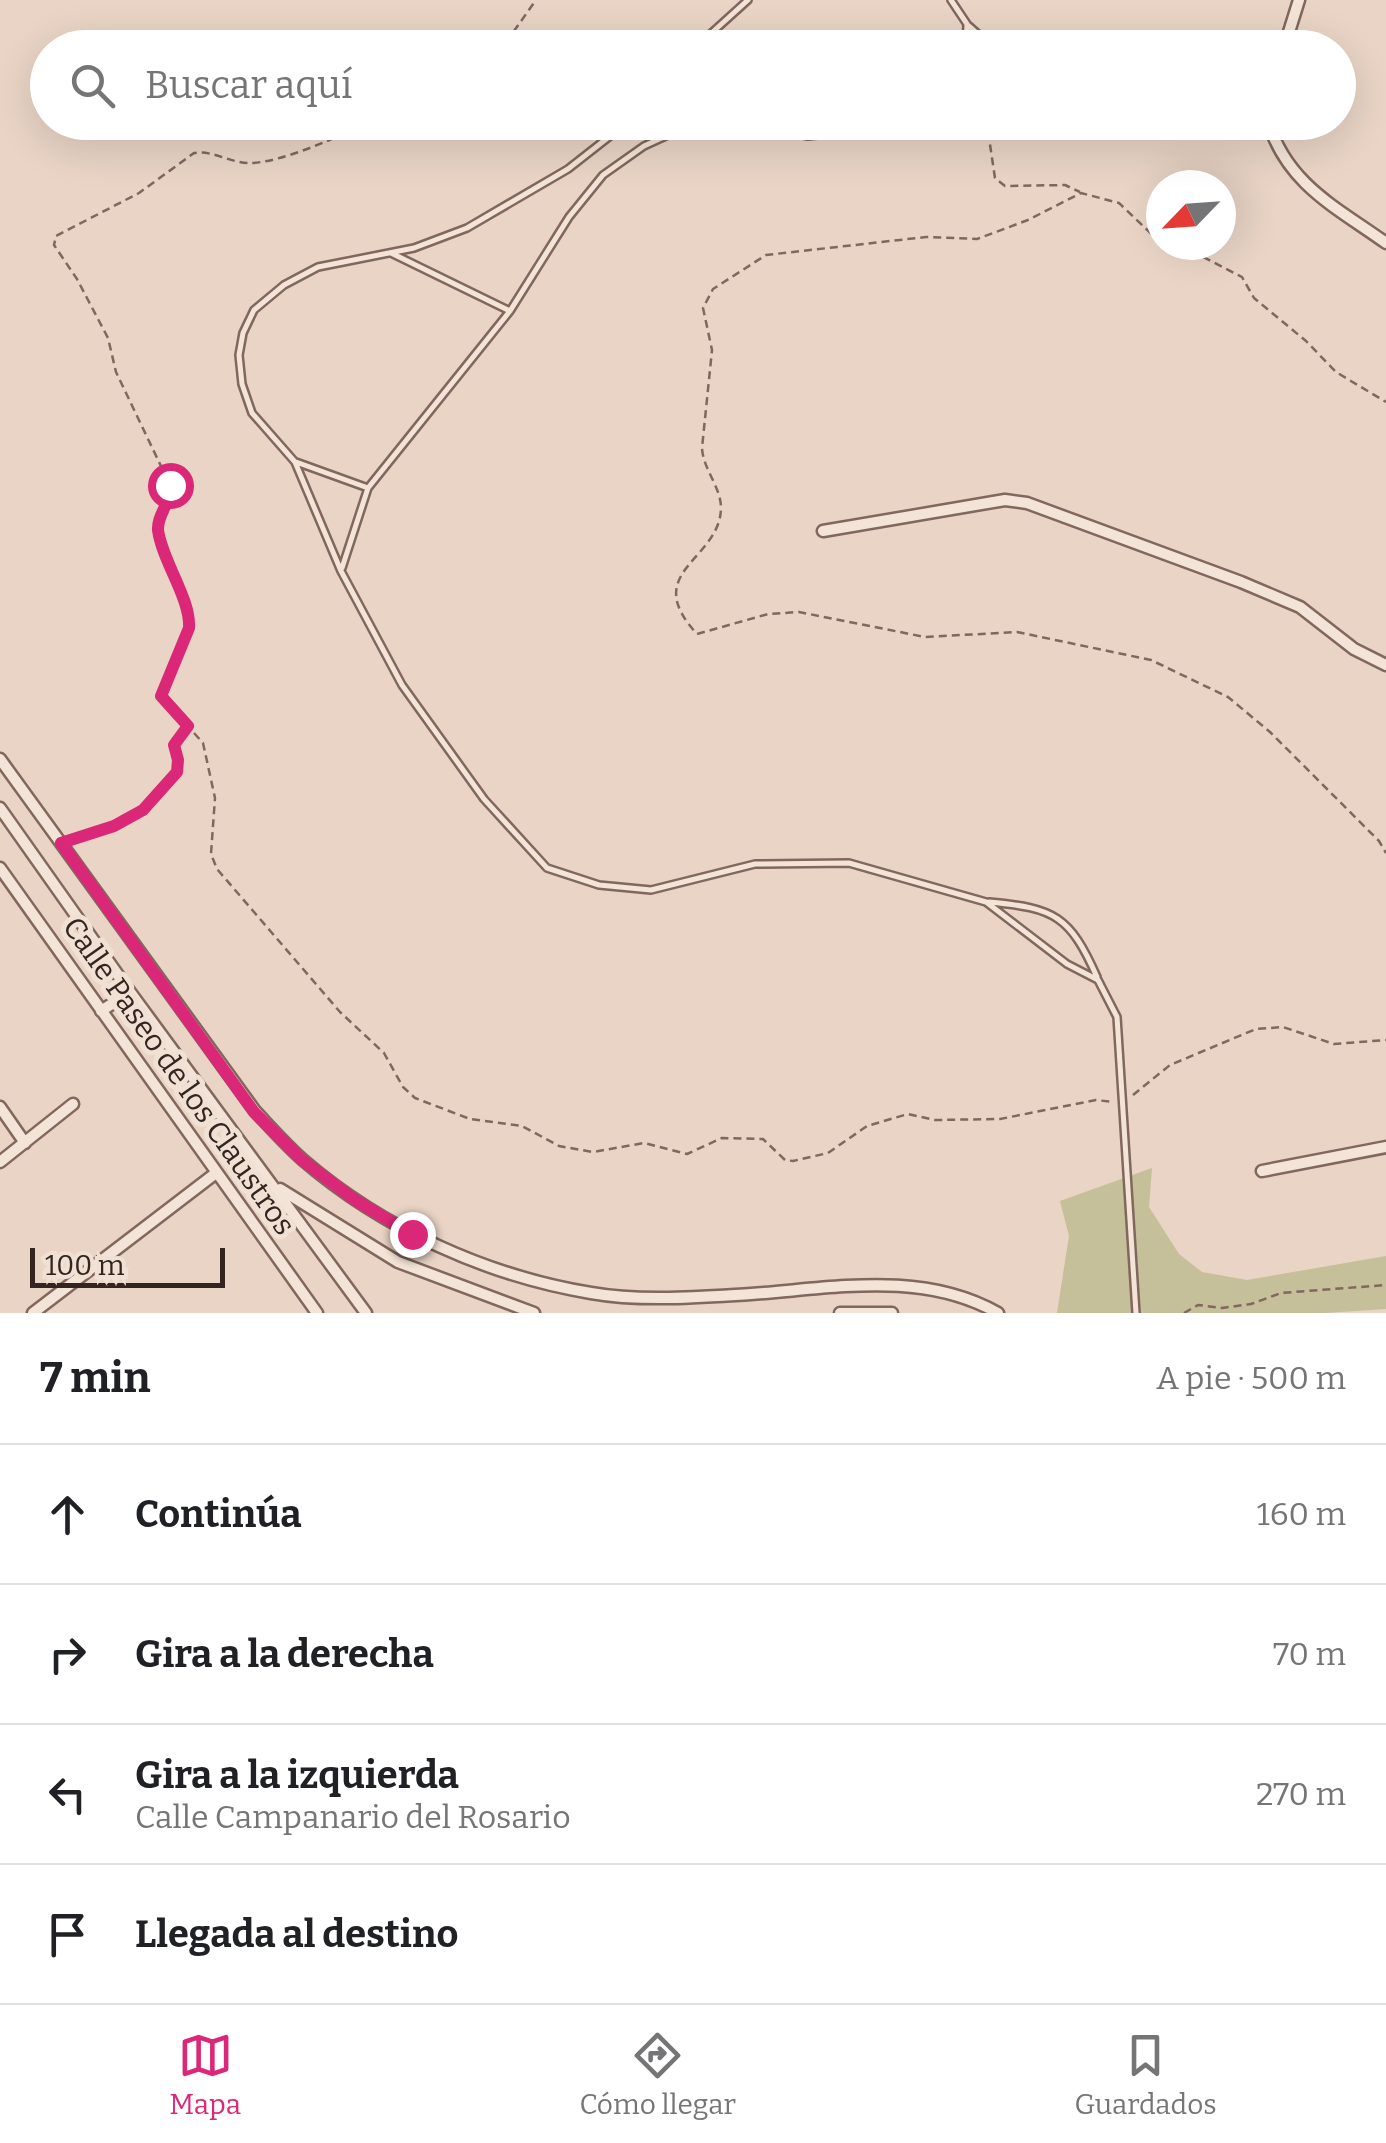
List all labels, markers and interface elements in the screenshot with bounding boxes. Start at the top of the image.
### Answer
search box [30,30,1356,140]
icon: search [65,58,120,113]
text: Buscar aquí [145,62,352,108]
north arrow [1146,170,1236,260]
route start [148,463,194,509]
street label: Calle Paseo de los Claustros [55,910,303,1242]
route end [390,1212,436,1258]
scale bar [30,1243,225,1288]
text: 100 m [45,1249,125,1282]
text: 7 min [40,1353,151,1403]
text: A pie · 500 m [1156,1359,1346,1397]
icon: ahead [40,1487,95,1542]
text: Continúa [135,1491,302,1537]
text: 160 m [1257,1495,1346,1533]
icon: right [40,1627,95,1682]
text: Gira a la derecha [135,1631,434,1677]
text: 70 m [1273,1635,1346,1673]
text: Gira a la izquierda [135,1752,459,1798]
icon: left [40,1767,95,1822]
text: 270 m [1256,1775,1346,1813]
text: Calle Campanario del Rosario [135,1798,571,1836]
icon: arrive [40,1907,95,1962]
text: Llegada al destino [135,1911,458,1957]
tab: Mapa [169,2028,241,2121]
tab: Cómo llegar [580,2028,736,2121]
tab: Guardados [1074,2028,1217,2121]

